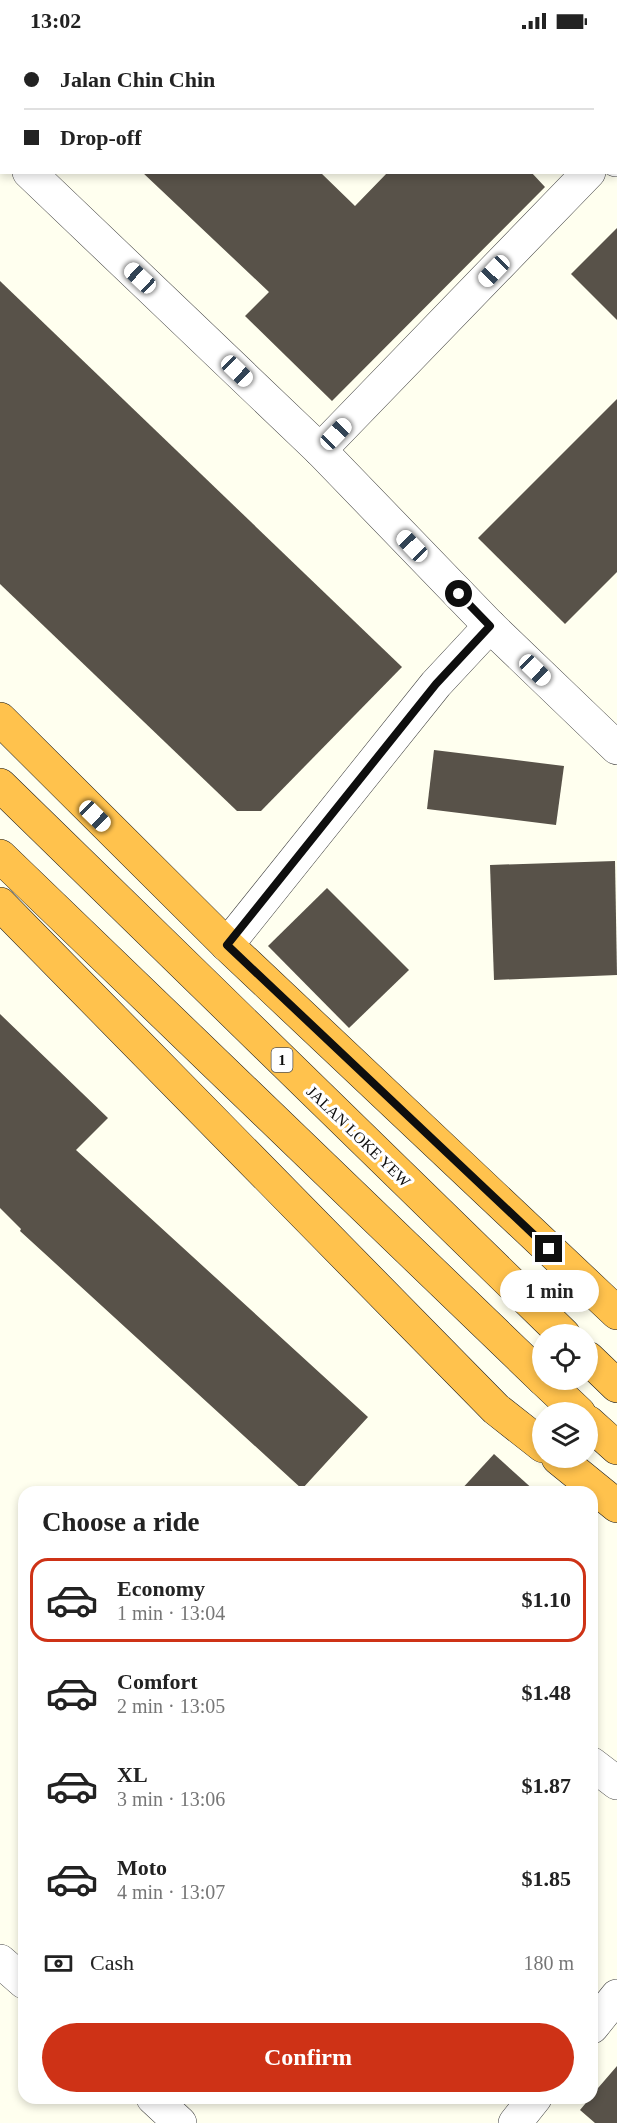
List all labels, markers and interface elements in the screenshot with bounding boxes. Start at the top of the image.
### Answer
text: 13:02 [30,8,81,33]
text: Jalan Chin Chin [60,67,215,92]
text: Drop-off [60,125,141,150]
car [475,252,513,290]
car [121,259,159,297]
car [218,352,256,390]
car [317,415,355,453]
car [393,527,431,565]
route start [445,580,472,607]
car [516,651,554,689]
car [76,797,114,835]
road number: 1 [272,1048,292,1072]
street label: JALAN LOKE YEW [303,1083,415,1191]
route end [535,1235,562,1262]
callout: 1 min [500,1270,598,1312]
text: 1 min [525,1280,574,1302]
map controls [532,1324,598,1468]
button: locate [532,1324,598,1390]
button: layers [532,1402,598,1468]
text: Choose a ride [42,1507,200,1537]
icon: car [45,1573,99,1627]
text: Economy [117,1576,205,1601]
text: $1.10 [522,1587,571,1612]
text: 1 min · 13:04 [117,1602,225,1624]
icon: car [45,1666,99,1720]
text: Comfort [117,1669,198,1694]
text: $1.48 [522,1680,571,1705]
text: 2 min · 13:05 [117,1695,225,1717]
icon: car [45,1759,99,1813]
text: XL [117,1762,148,1787]
text: $1.87 [522,1773,571,1798]
text: 3 min · 13:06 [117,1788,225,1810]
icon: car [45,1852,99,1906]
text: Moto [117,1855,167,1880]
text: $1.85 [522,1866,571,1891]
text: 4 min · 13:07 [117,1881,225,1903]
icon: cash [42,1947,75,1980]
text: Cash [90,1950,134,1975]
text: 180 m [523,1952,574,1974]
button: Confirm [42,2023,574,2092]

